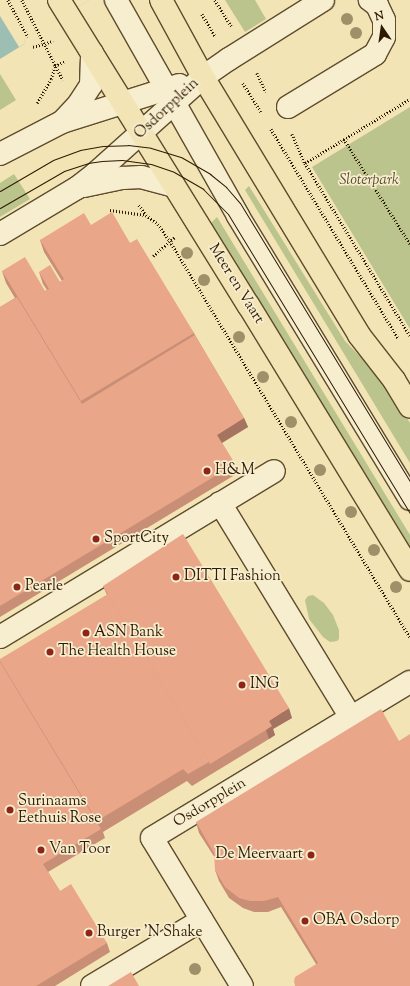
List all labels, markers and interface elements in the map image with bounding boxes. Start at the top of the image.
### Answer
north arrow [362,8,402,48]
text: N [373,8,385,25]
street label: Osdorpplein [131,75,203,143]
park label: Sloterpark [339,172,399,190]
street label: Meer en Vaart [204,241,268,327]
place label: H&M [215,462,255,480]
marker: H&M [202,466,212,476]
place label: SportCity [104,530,169,548]
marker: SportCity [91,534,101,544]
place label: DITTI Fashion [184,568,281,586]
marker: DITTI Fashion [171,572,181,582]
place label: Pearle [25,578,63,596]
marker: Pearle [12,582,22,592]
place label: ASN Bank [94,624,163,642]
marker: ASN Bank [81,628,91,638]
place label: The Health House [58,643,176,661]
marker: The Health House [45,647,55,657]
place label: ING [250,676,279,694]
marker: ING [237,680,247,690]
street label: Osdorpplein [170,774,250,832]
place label: Surinaams Eethuis Rose [18,792,101,827]
marker: Surinaams Eethuis Rose [5,805,15,815]
place label: Van Toor [49,841,110,859]
marker: Van Toor [36,845,46,855]
place label: De Meervaart [216,846,303,864]
marker: De Meervaart [306,850,316,860]
place label: OBA Osdorp [313,912,399,930]
marker: OBA Osdorp [300,916,310,926]
place label: Burger 'N Shake [97,924,202,942]
marker: Burger 'N Shake [84,928,94,938]

